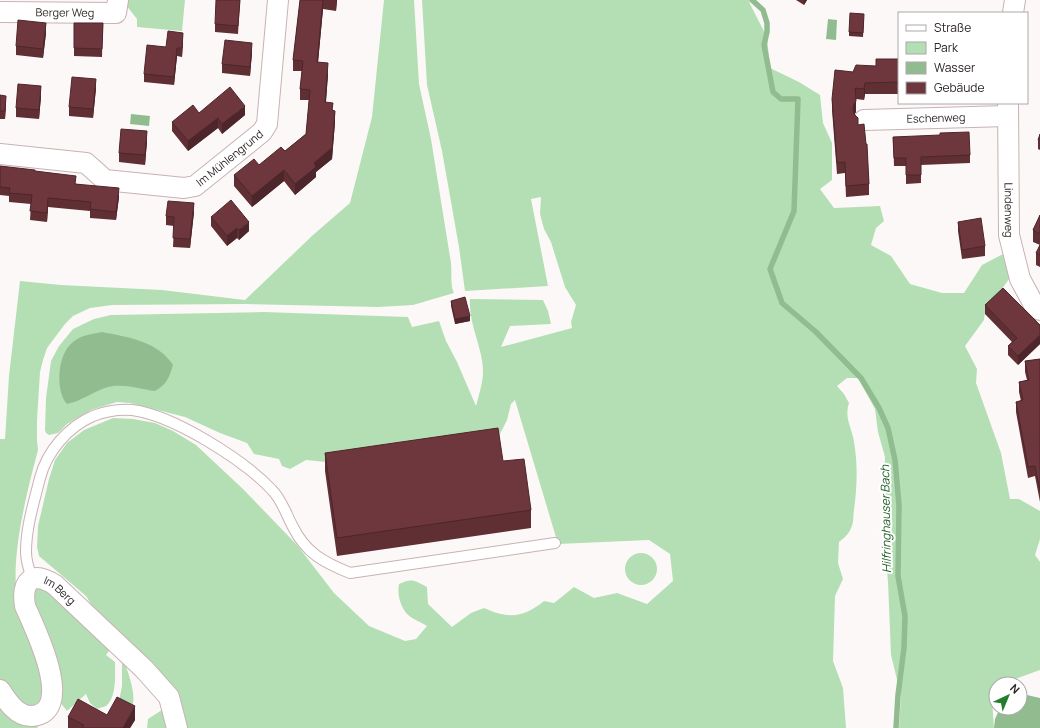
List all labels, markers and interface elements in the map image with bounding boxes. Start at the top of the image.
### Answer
street label: Berger Weg [36,4,94,20]
legend [898,12,1028,104]
text: Straße [934,19,971,36]
text: Park [934,39,959,56]
text: Wasser [934,59,976,76]
text: Gebäude [934,79,985,96]
street label: Eschenweg [906,109,966,126]
street label: Im Mühlengrund [193,126,266,189]
street label: Lindenweg [1002,182,1017,238]
water label: Hilfringhauser Bach [876,464,895,573]
street label: Im Berg [42,572,79,608]
north arrow [988,676,1028,716]
text: N [1007,680,1023,697]

